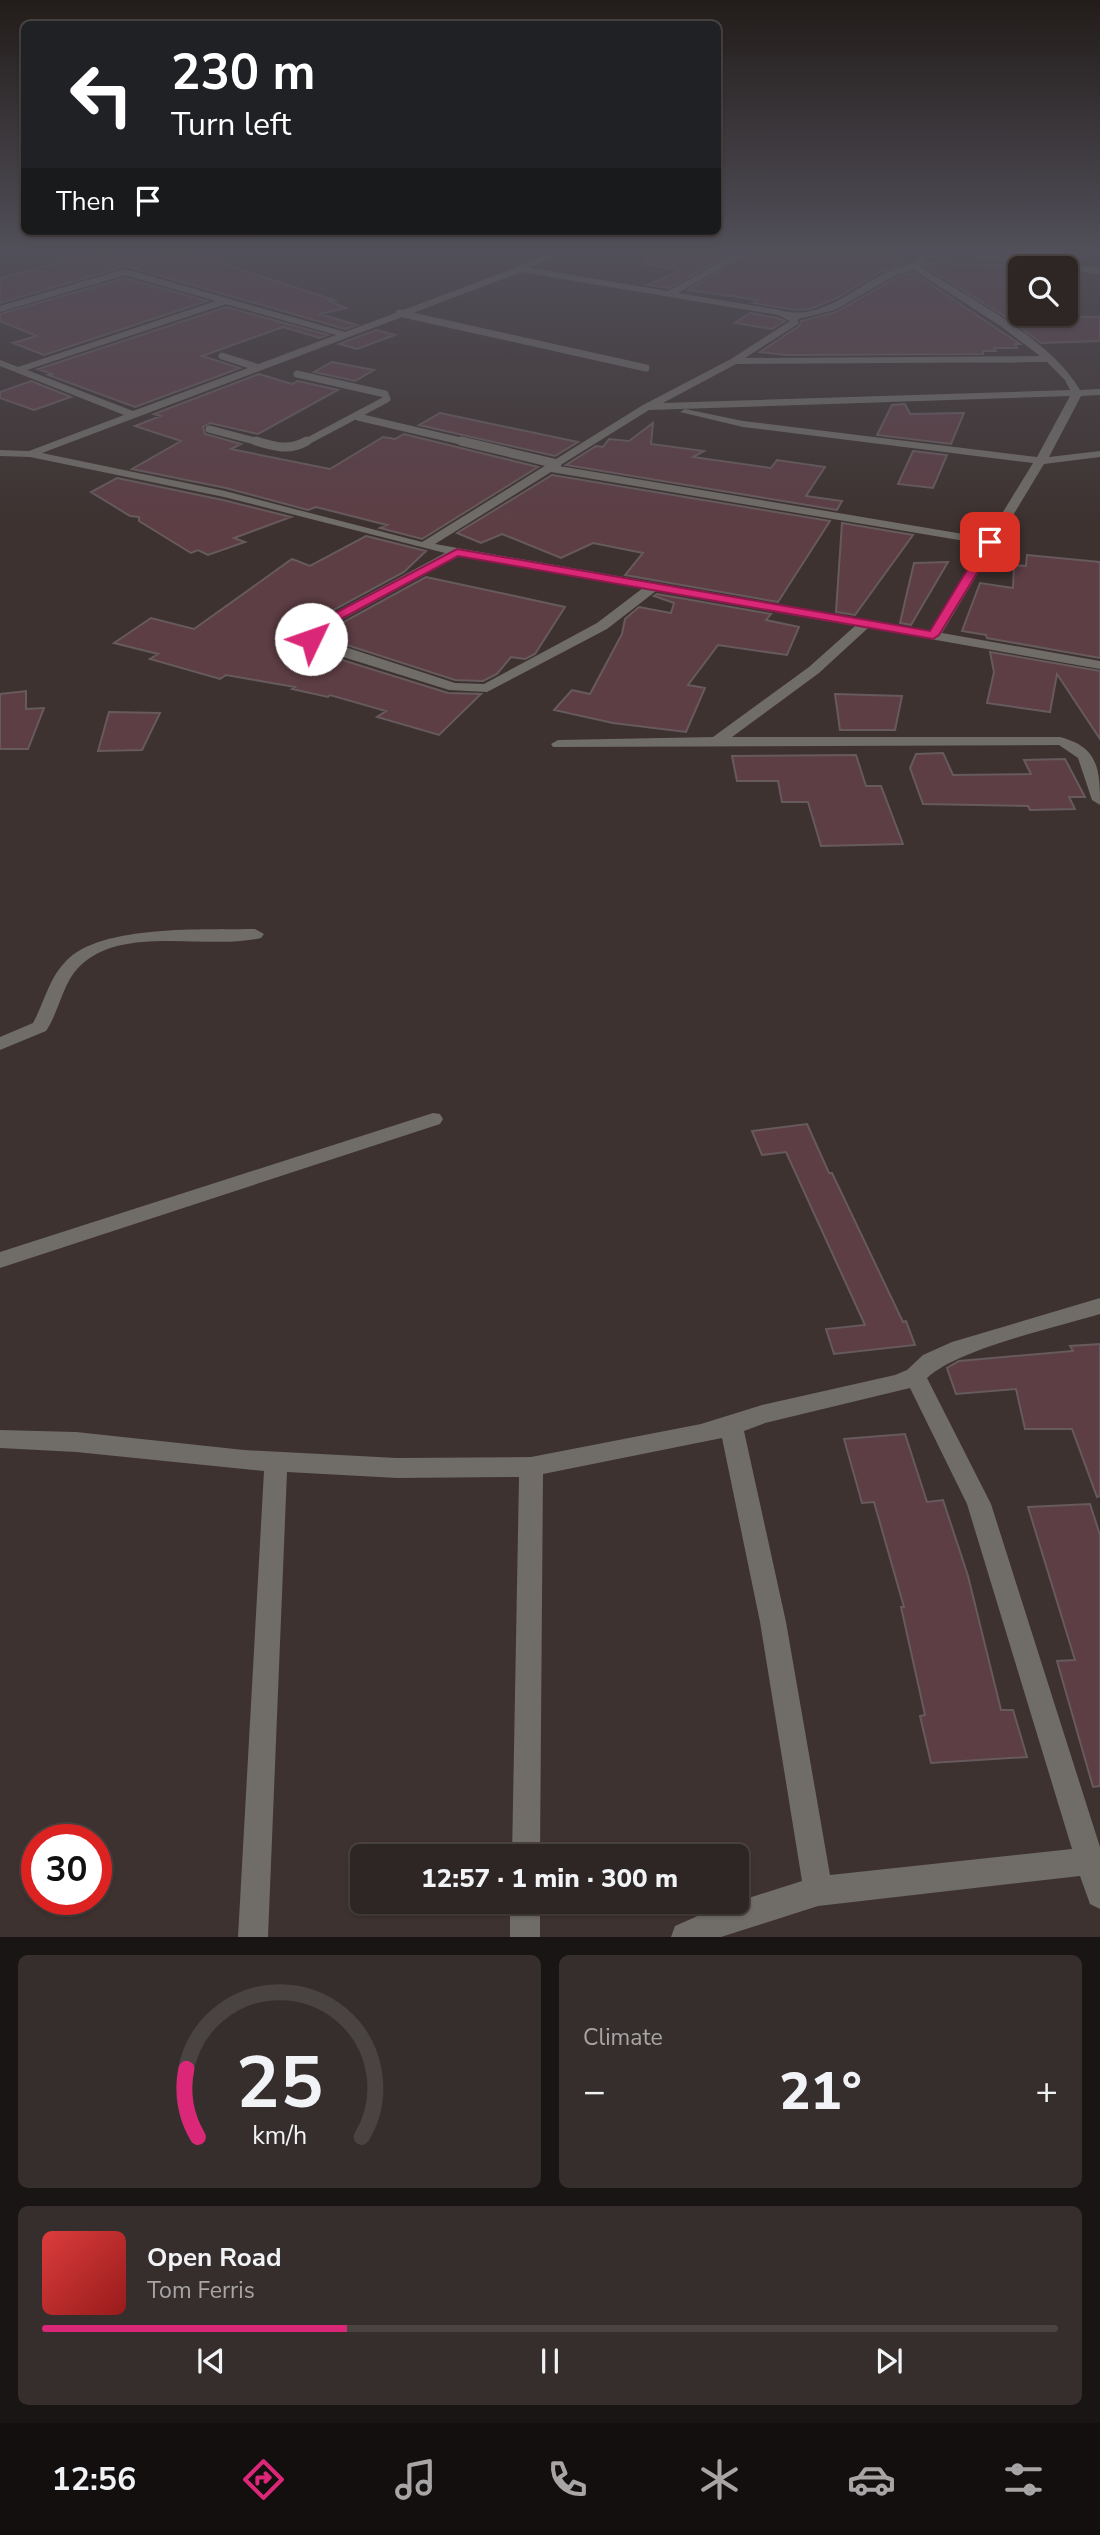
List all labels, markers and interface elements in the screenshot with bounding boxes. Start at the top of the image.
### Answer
text: 230 m [171,39,315,106]
icon: left [56,49,147,140]
text: Turn left [171,103,291,146]
icon: arrive [129,182,167,220]
text: Then [56,184,115,219]
map controls [1008,256,1078,326]
button: search [1008,256,1078,326]
pin [960,512,1020,572]
icon: arrive [971,523,1009,561]
position arrow [274,602,348,676]
speed limit sign: 30 [21,1824,112,1915]
text: 12:57 · 1 min · 300 m [421,1861,678,1896]
text: Climate [583,2022,663,2053]
text: 25 [236,2034,323,2134]
text: 21° [779,2056,862,2127]
text: − [583,2066,606,2117]
text: + [1035,2066,1058,2117]
text: km/h [252,2119,307,2153]
text: Open Road [147,2240,282,2275]
text: Tom Ferris [147,2275,255,2306]
icon: previous [192,2342,230,2380]
icon: pause [531,2342,569,2380]
icon: next [870,2342,908,2380]
icon: directions [239,2455,288,2504]
icon: music [391,2455,440,2504]
icon: phone [543,2455,592,2504]
icon: climate [695,2455,744,2504]
icon: car [847,2455,896,2504]
icon: filters [999,2455,1048,2504]
text: 12:56 [52,2458,136,2501]

